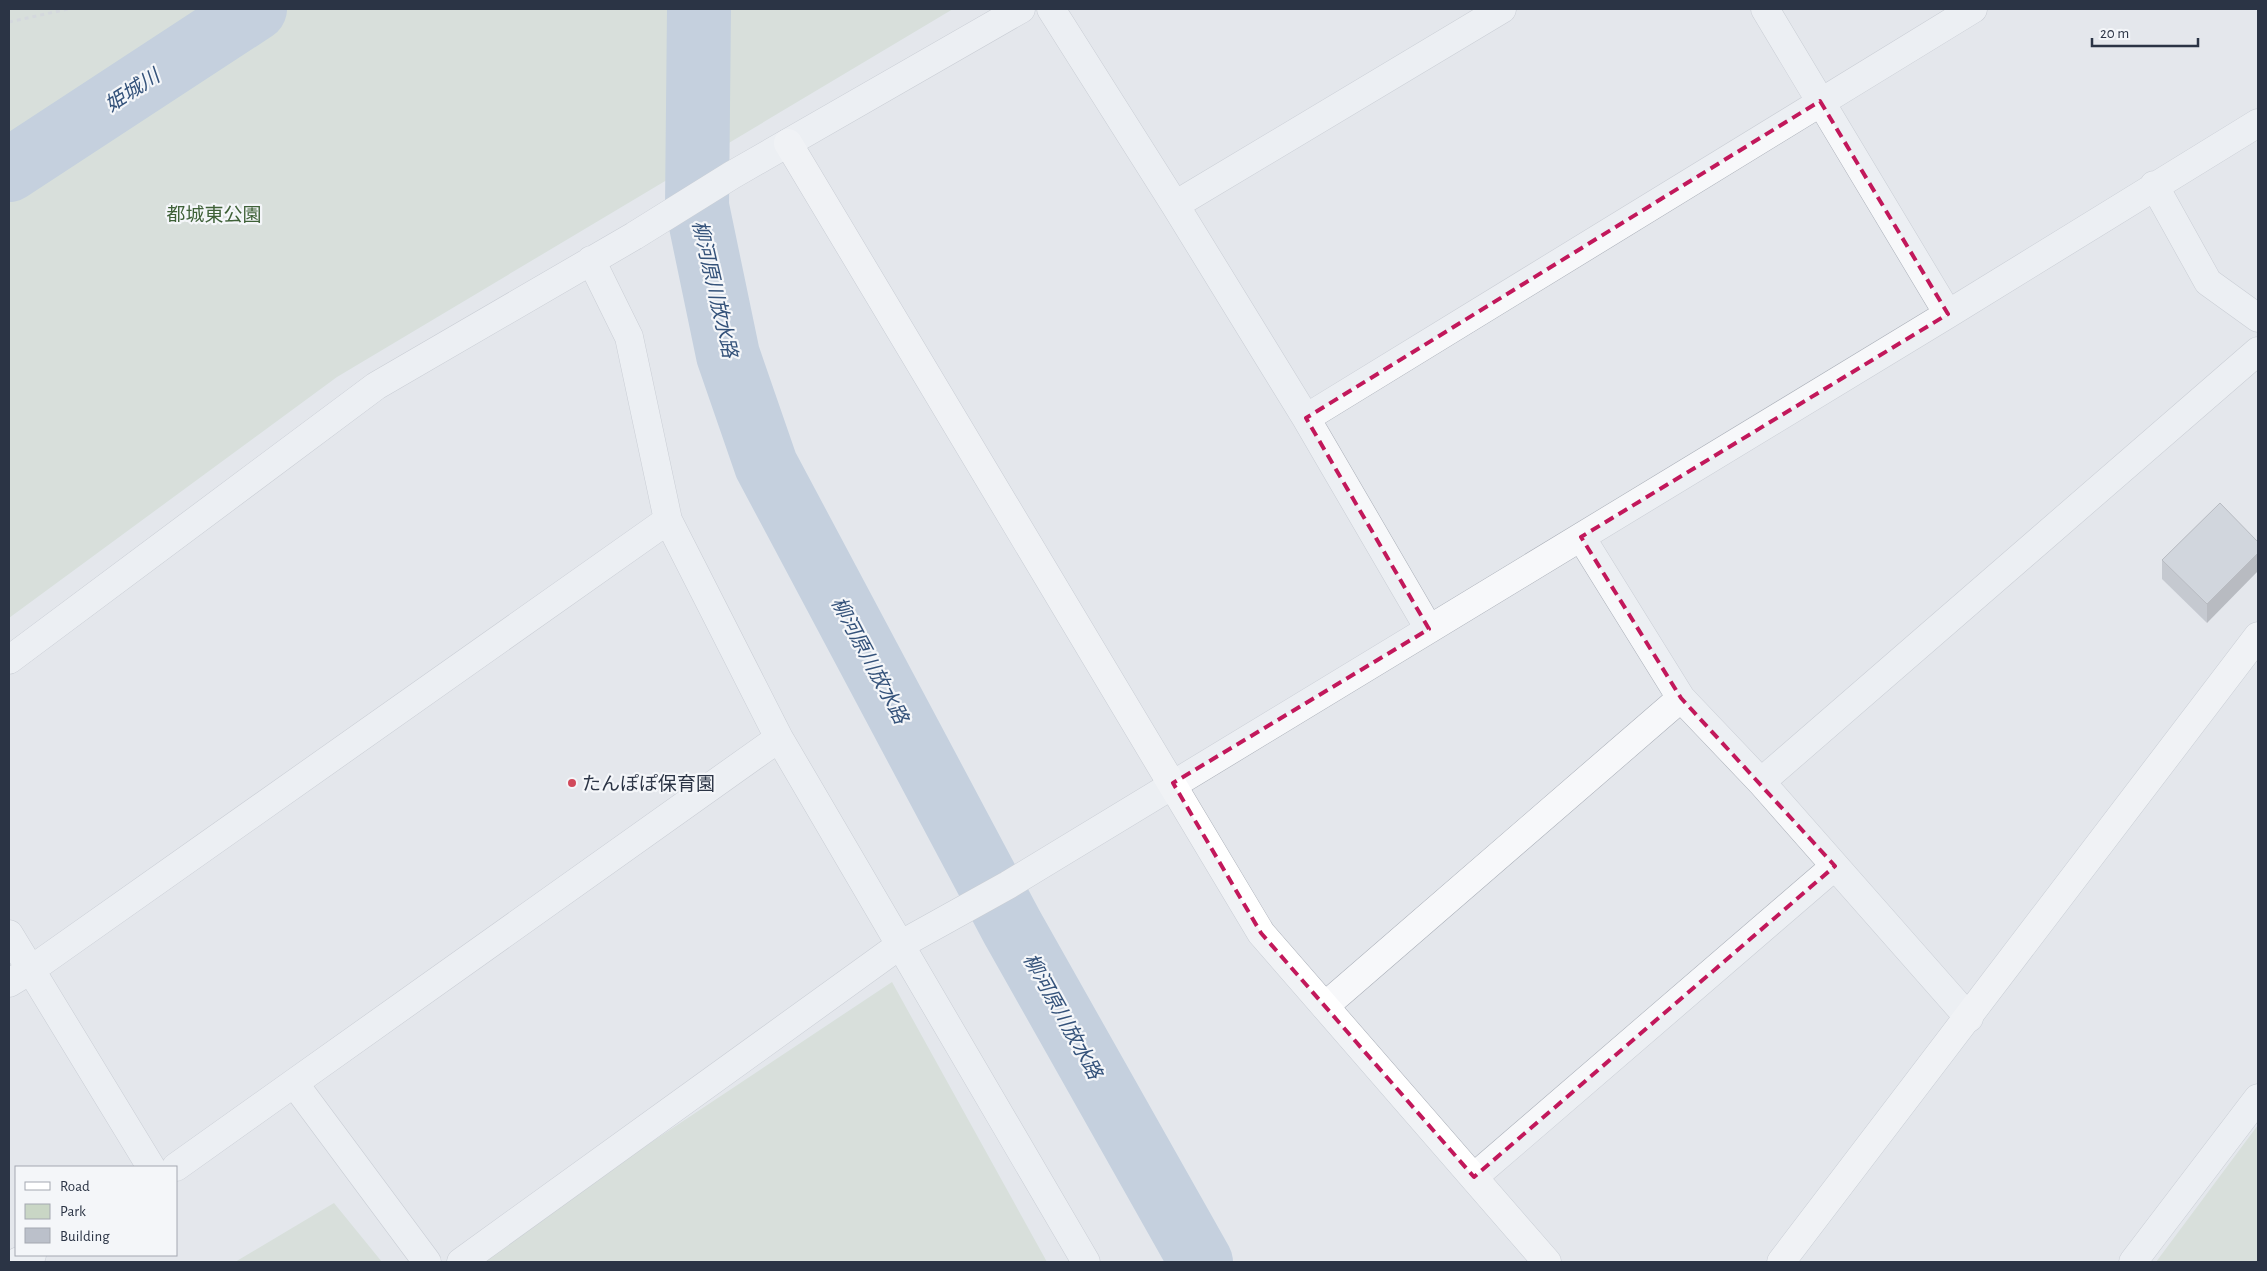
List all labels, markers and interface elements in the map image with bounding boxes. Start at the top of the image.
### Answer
scale bar [2092,15,2198,47]
text: 20 m [2100,26,2129,41]
water label: 姫城川 [101,64,165,116]
park label: 都城東公園 [166,204,262,225]
water label: 柳河原川放水路 [689,219,741,362]
water label: 柳河原川放水路 [827,593,913,729]
place label: たんぽぽ保育園 [582,773,715,794]
marker: たんぽぽ保育園 [566,777,578,789]
water label: 柳河原川放水路 [1019,950,1107,1084]
legend [15,1166,178,1256]
text: Road [60,1179,90,1194]
text: Park [60,1204,86,1219]
text: Building [60,1229,110,1244]

